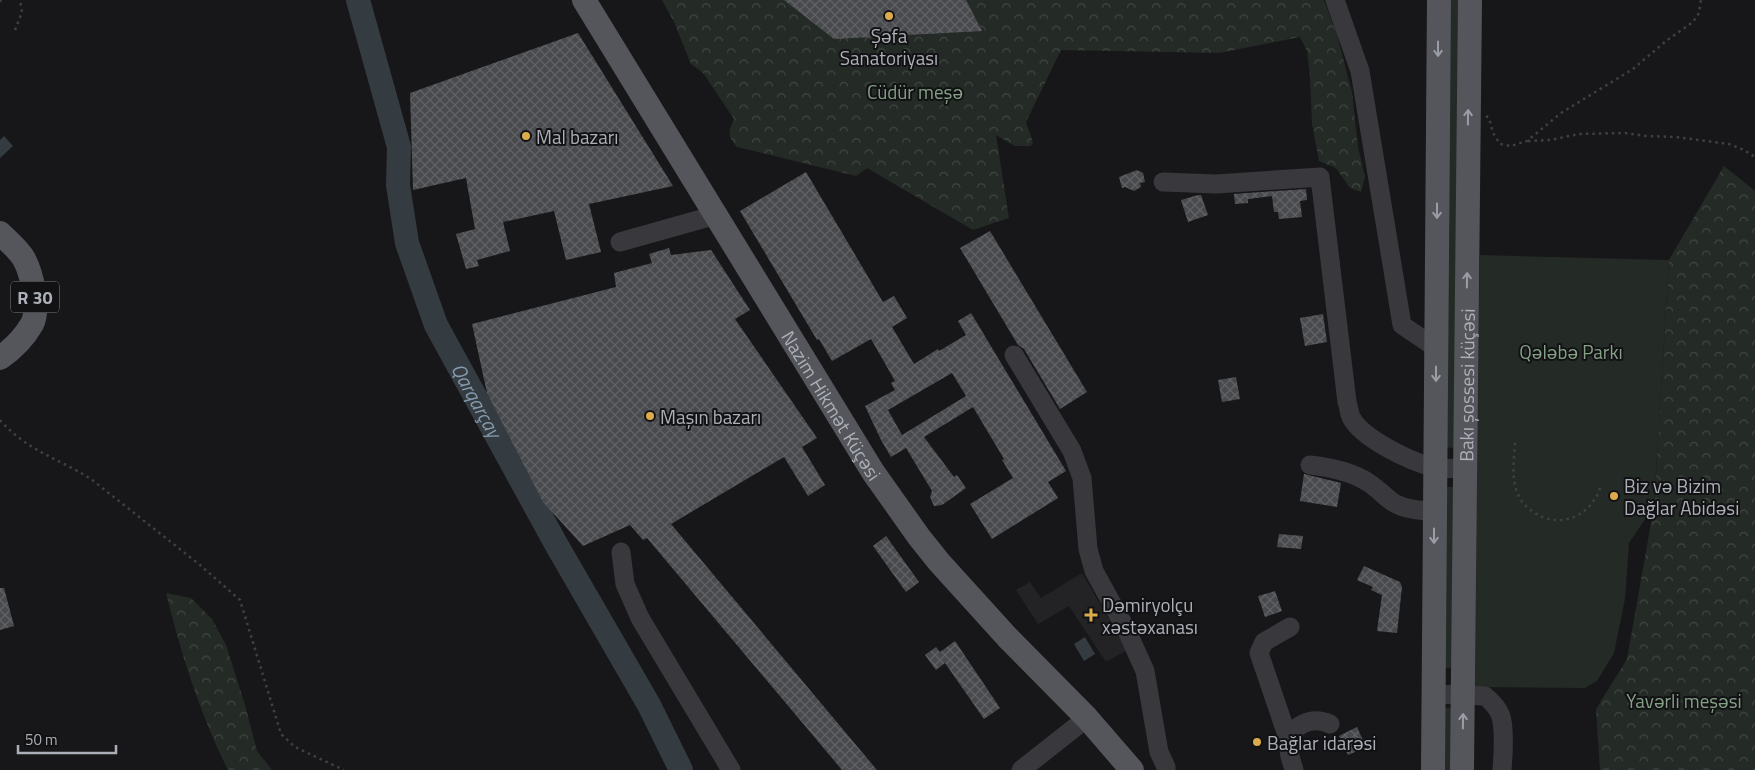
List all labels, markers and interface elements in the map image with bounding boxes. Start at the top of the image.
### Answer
marker: Şəfa Sanatoriyası [883,10,895,22]
place label: Şəfa Sanatoriyası [840,21,938,72]
one-way arrow [1433,40,1443,56]
park label: Cüdür meşə [867,77,963,106]
one-way arrow [1463,110,1473,126]
place label: Mal bazarı [536,122,618,151]
marker: Mal bazarı [520,130,532,142]
one-way arrow [1432,202,1442,219]
one-way arrow [1462,272,1472,288]
road number: R 30 [11,282,59,312]
street label: Bakı şossesi küçəsi [1451,308,1481,462]
street label: Nazim Hikmət Küçəsi [775,324,889,486]
park label: Qələbə Parkı [1519,337,1623,366]
water label: Qarqarçay [444,357,511,445]
one-way arrow [1431,365,1441,381]
place label: Maşın bazarı [660,402,761,431]
marker: Maşın bazarı [644,410,656,422]
place label: Biz və Bizim Dağlar Abidəsi [1624,471,1739,522]
marker: Biz və Bizim Dağlar Abidəsi [1608,490,1620,502]
one-way arrow [1430,528,1439,544]
place label: Dəmiryolçu xəstəxanası [1102,590,1198,641]
marker: Dəmiryolçu xəstəxanası [1084,608,1098,622]
park label: Yavərli meşəsi [1626,686,1742,715]
one-way arrow [1458,714,1467,730]
scale bar [18,722,115,754]
text: 50 m [25,728,58,751]
place label: Bağlar idarəsi [1267,728,1377,757]
marker: Bağlar idarəsi [1251,736,1263,748]

